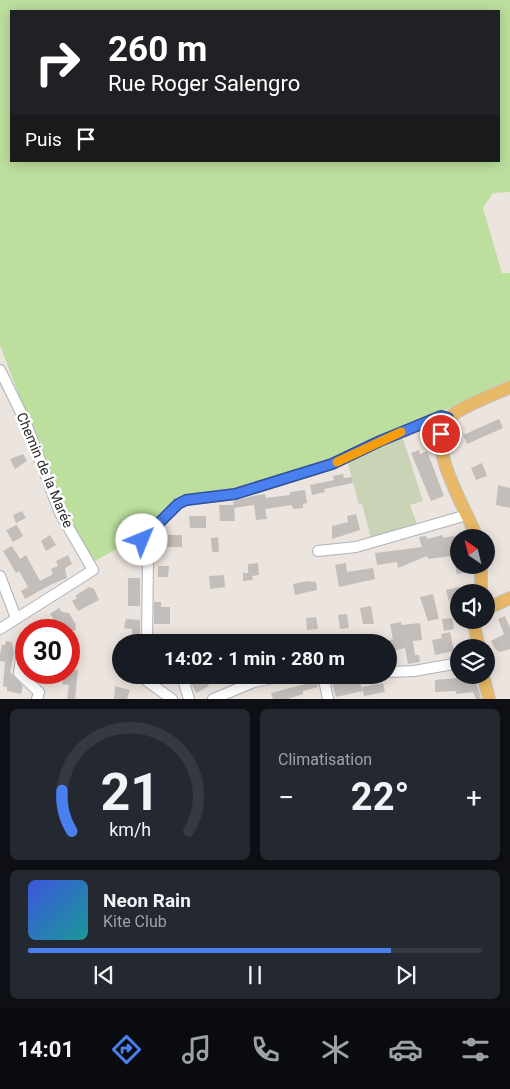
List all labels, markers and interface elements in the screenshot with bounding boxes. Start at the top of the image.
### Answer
text: 260 m [108,29,207,70]
icon: right [25,30,90,95]
text: Rue Roger Salengro [108,71,300,96]
icon: arrive [72,125,100,153]
text: Puis [25,128,62,151]
street label: Chemin de la Marée [13,410,77,530]
pin [420,413,462,455]
icon: arrive [427,420,455,448]
position arrow [115,513,167,565]
north arrow [450,529,495,574]
map controls [450,529,495,684]
button: sound [450,584,495,629]
speed limit sign: 30 [15,619,80,684]
button: layers [450,639,495,684]
text: 14:02 · 1 min · 280 m [164,647,345,670]
text: Climatisation [278,750,372,769]
text: 21 [100,762,160,823]
text: 22° [351,775,409,819]
text: − [278,781,294,814]
text: + [466,781,482,814]
text: km/h [109,819,151,840]
text: Neon Rain [103,889,191,912]
text: Kite Club [103,912,167,931]
icon: previous [90,961,118,989]
icon: pause [241,961,269,989]
icon: next [392,961,420,989]
icon: directions [109,1032,144,1067]
icon: music [179,1032,214,1067]
icon: phone [248,1032,283,1067]
icon: climate [318,1032,353,1067]
icon: car [388,1032,423,1067]
icon: filters [458,1032,493,1067]
text: 14:01 [17,1037,74,1062]

